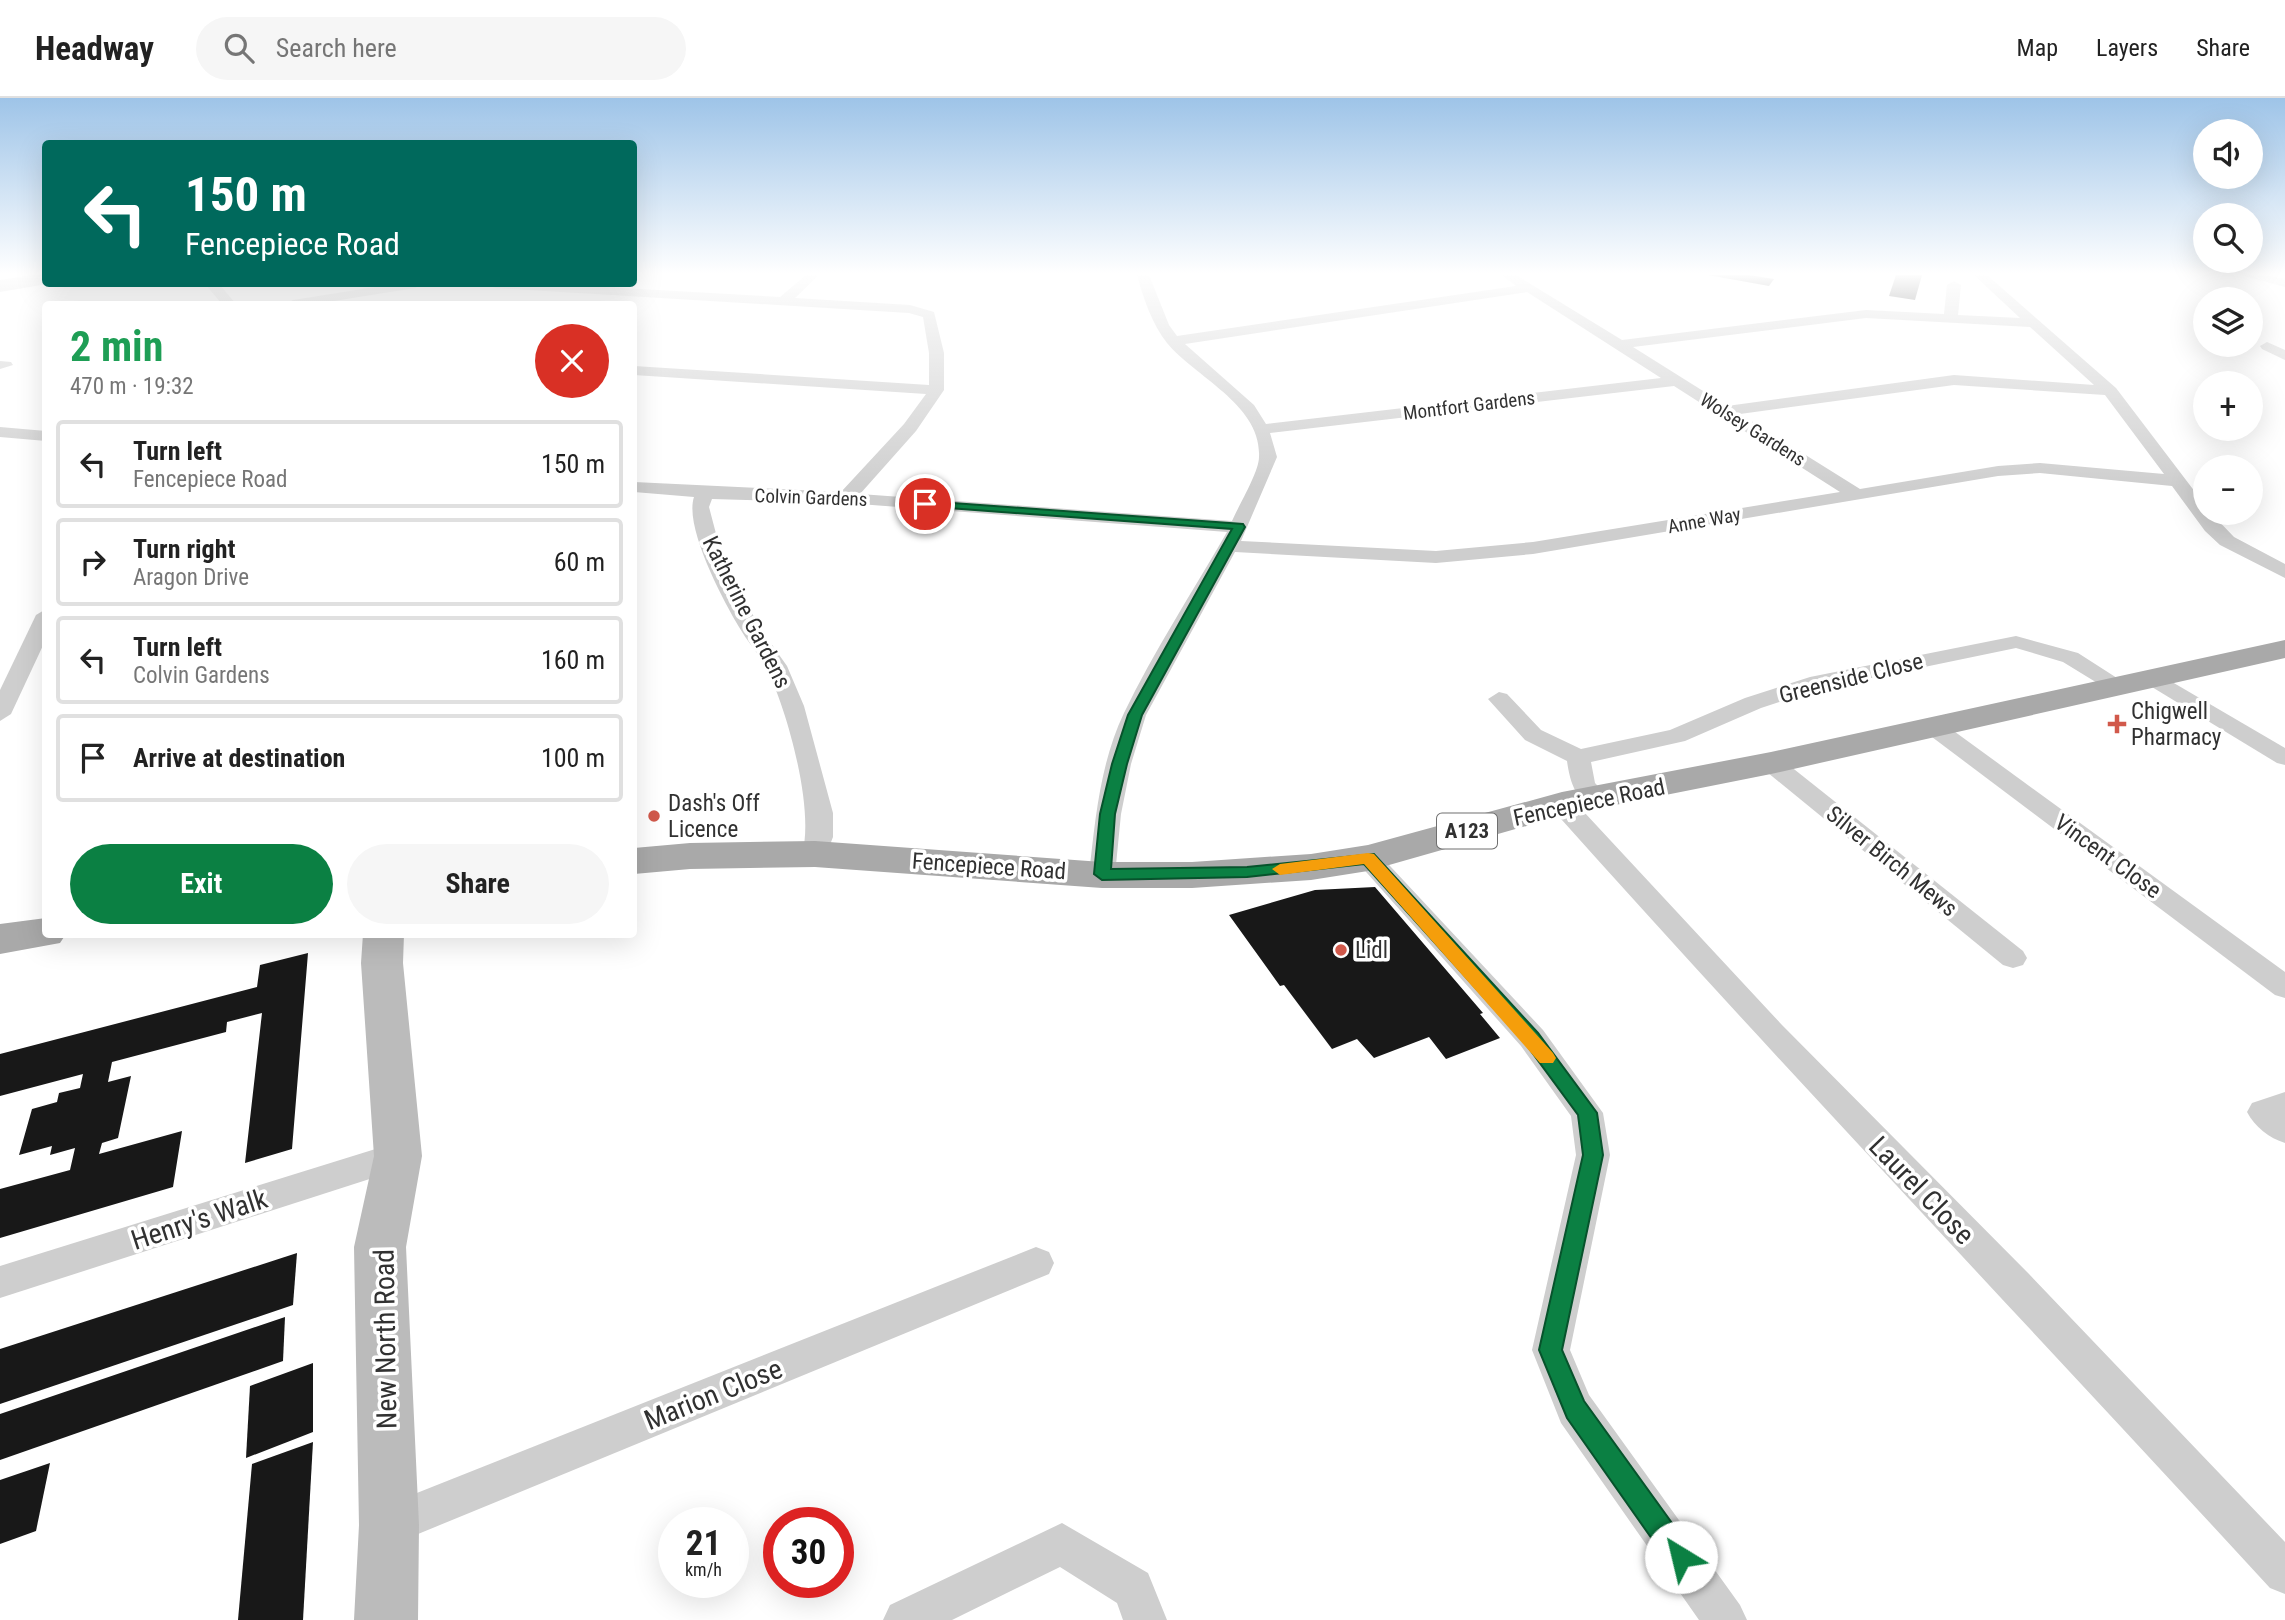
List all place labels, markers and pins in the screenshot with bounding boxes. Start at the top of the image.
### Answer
pin [895,474,955,534]
place label: Chigwell Pharmacy [2131,698,2222,751]
marker: Chigwell Pharmacy [2109,716,2125,732]
place label: Dash's Off Licence [668,790,761,843]
marker: Dash's Off Licence [646,808,662,824]
place label: Lidl [1355,937,1388,964]
marker: Lidl [1333,942,1349,958]

